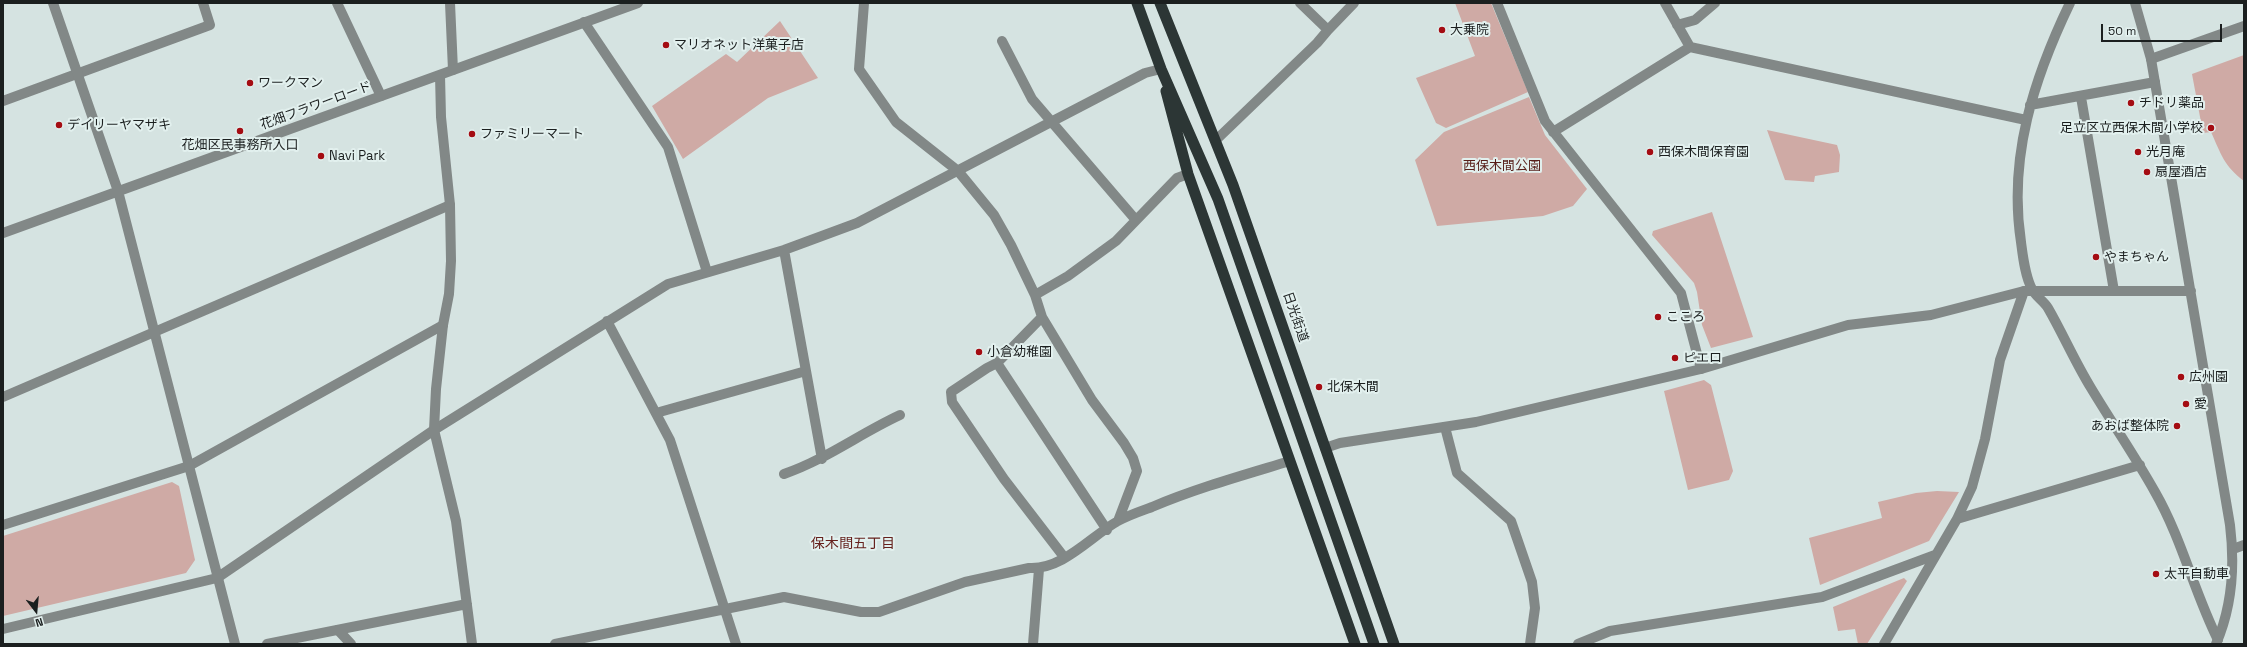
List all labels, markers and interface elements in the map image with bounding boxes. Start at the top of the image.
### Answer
scale bar [2103,16,2224,42]
place label: 大乗院 [1450,22,1489,38]
text: 50 m [2108,23,2136,39]
marker: 大乗院 [1437,25,1447,35]
place label: マリオネット洋菓子店 [674,37,804,53]
marker: マリオネット洋菓子店 [661,40,671,50]
place label: ワークマン [258,75,323,91]
marker: ワークマン [245,78,255,88]
street label: 花畑フラワーロード [258,79,374,133]
place label: チドリ薬品 [2139,95,2204,111]
marker: チドリ薬品 [2126,98,2136,108]
place label: デイリーヤマザキ [67,117,171,133]
marker: デイリーヤマザキ [54,120,64,130]
place label: 足立区立西保木間小学校 [2060,120,2203,136]
marker: 足立区立西保木間小学校 [2206,123,2216,133]
marker: 花畑区民事務所入口 [235,126,245,136]
place label: ファミリーマート [480,126,584,142]
marker: ファミリーマート [467,129,477,139]
place label: 花畑区民事務所入口 [182,137,298,153]
place label: 西保木間保育園 [1658,144,1749,160]
place label: 光月庵 [2146,144,2185,160]
marker: 西保木間保育園 [1645,147,1655,157]
marker: 光月庵 [2133,147,2143,157]
place label: Navi Park [329,148,385,164]
marker: Navi Park [316,151,326,161]
park label: 西保木間公園 [1463,158,1541,174]
place label: 扇屋酒店 [2155,164,2207,180]
marker: 扇屋酒店 [2142,167,2152,177]
place label: やまちゃん [2104,249,2169,265]
marker: やまちゃん [2091,252,2101,262]
street label: 日光街道 [1279,290,1311,344]
place label: こころ [1666,309,1705,325]
marker: こころ [1653,312,1663,322]
place label: 小倉幼稚園 [987,344,1052,360]
marker: 小倉幼稚園 [974,347,984,357]
place label: ピエロ [1683,350,1722,366]
marker: ピエロ [1670,353,1680,363]
place label: 広州園 [2189,369,2228,385]
marker: 広州園 [2176,372,2186,382]
place label: 北保木間 [1327,379,1379,395]
marker: 北保木間 [1314,382,1324,392]
place label: 愛 [2194,396,2207,412]
marker: 愛 [2181,399,2191,409]
place label: あおば整体院 [2091,418,2169,434]
marker: あおば整体院 [2172,421,2182,431]
district label: 保木間五丁目 [811,536,895,552]
place label: 太平自動車 [2164,566,2229,582]
marker: 太平自動車 [2151,569,2161,579]
north arrow [16,591,56,631]
text: N [34,615,45,630]

